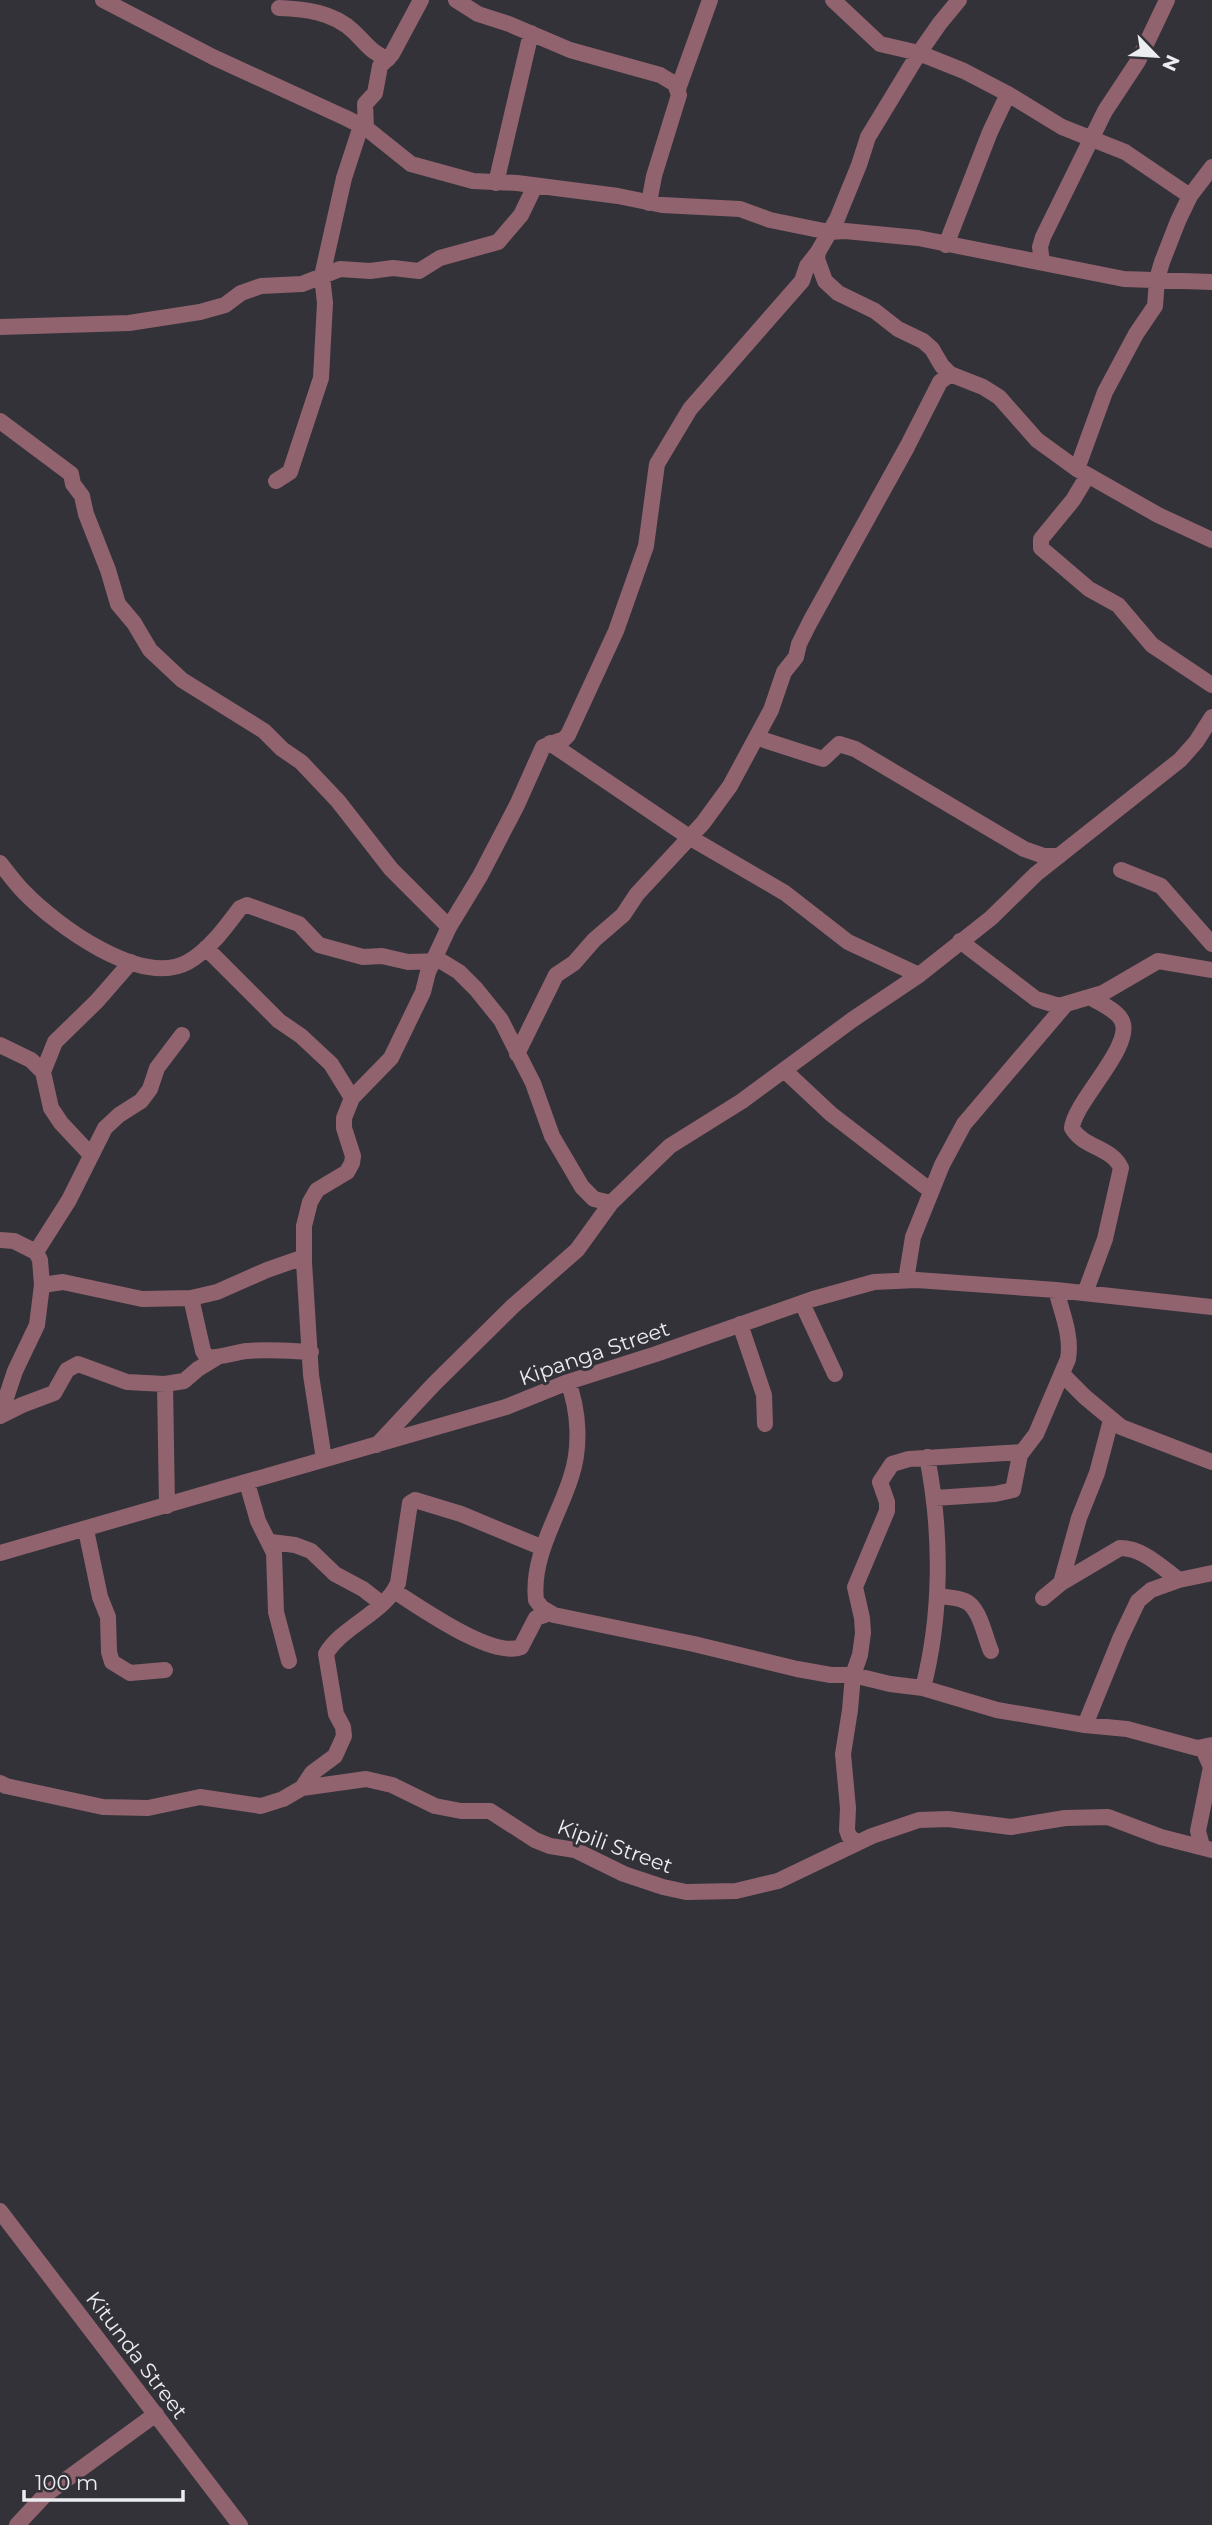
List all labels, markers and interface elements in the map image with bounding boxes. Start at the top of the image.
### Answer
north arrow [1121,21,1191,91]
text: N [1157,51,1185,75]
street label: Kipanga Street [516,1316,672,1390]
street label: Kipili Street [554,1814,676,1878]
street label: Kitunda Street [81,2286,193,2424]
scale bar [24,2458,184,2502]
text: 100 m [35,2470,98,2495]

